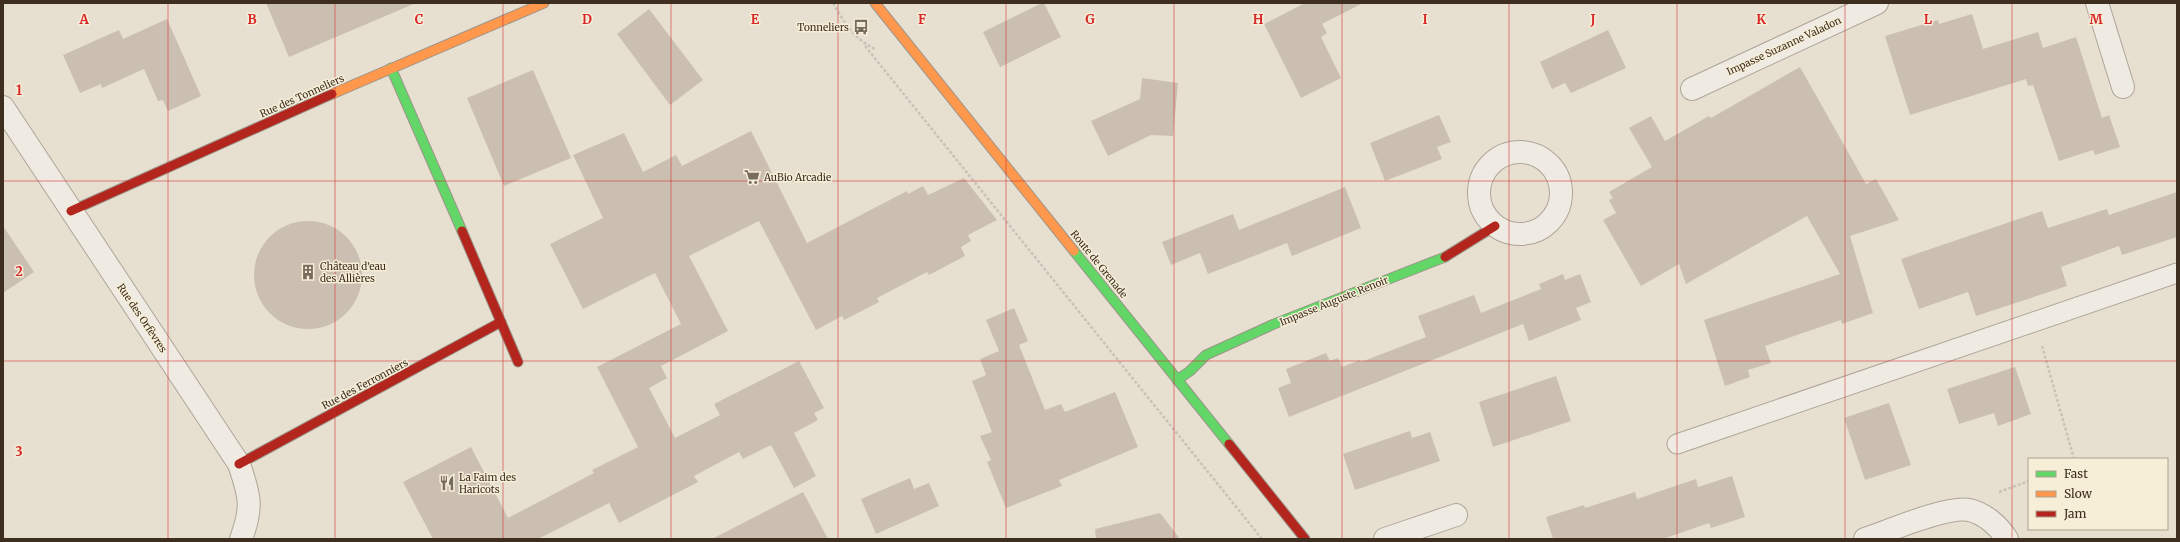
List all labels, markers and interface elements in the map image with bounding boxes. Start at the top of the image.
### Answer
text: A [78,11,89,28]
text: B [247,11,257,28]
text: C [415,11,424,28]
text: D [582,11,592,28]
text: E [751,11,760,28]
text: F [918,11,926,28]
text: G [1085,11,1095,28]
text: H [1253,11,1264,28]
text: I [1422,11,1428,28]
text: J [1589,11,1596,28]
text: K [1756,11,1766,28]
text: L [1924,11,1933,28]
text: M [2089,11,2103,28]
street label: Impasse Suzanne Valadon [1725,14,1844,78]
bus stop icon: Tonneliers [852,18,870,36]
place label: Tonneliers [797,21,849,34]
street label: Rue des Tonneliers [258,72,346,120]
text: 1 [16,82,22,99]
supermarket icon: AuBio Arcadie [743,168,761,186]
place label: AuBio Arcadie [763,171,831,184]
street label: Route de Grenade [1068,227,1130,301]
place label: Château d’eau des Allières [320,260,386,285]
text: 2 [15,263,23,280]
building icon: Château d’eau des Allières [299,263,317,281]
street label: Impasse Auguste Renoir [1278,273,1391,329]
street label: Rue des Orfèvres [114,281,170,355]
street label: Rue des Ferronniers [320,356,410,412]
text: 3 [15,443,23,460]
legend [2028,458,2168,530]
text: Fast [2064,466,2088,481]
place label: La Faim des Haricots [459,471,516,496]
restaurant icon: La Faim des Haricots [438,474,456,492]
text: Slow [2064,486,2093,501]
text: Jam [2063,506,2087,521]

